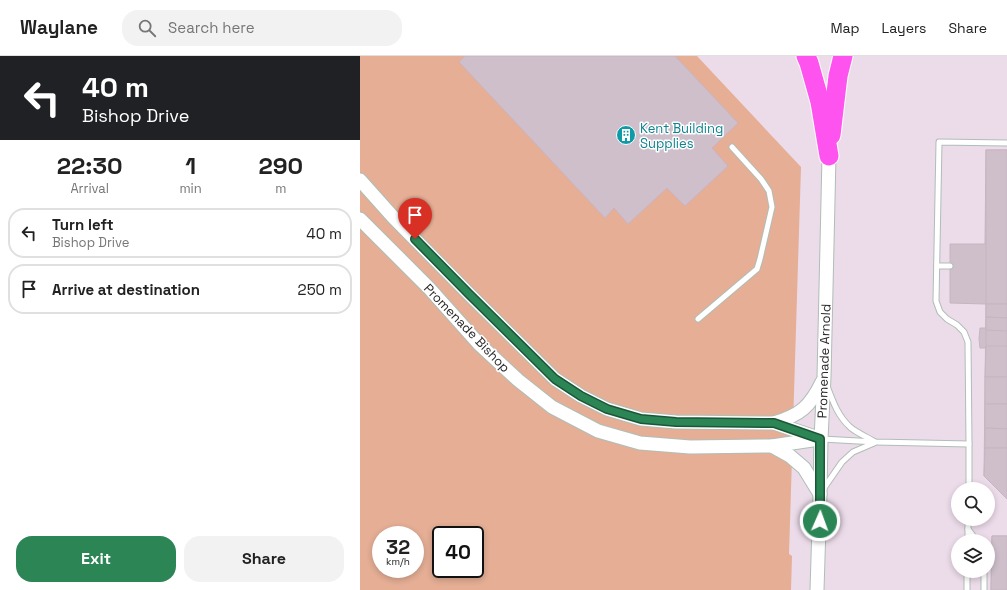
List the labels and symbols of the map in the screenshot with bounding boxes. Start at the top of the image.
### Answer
place label: Kent Building Supplies [640,120,723,152]
building icon: Kent Building Supplies [615,124,637,146]
pin [398,198,432,239]
street label: Promenade Bishop [420,280,514,376]
street label: Promenade Arnold [814,303,834,419]
position arrow [799,500,841,542]
speed limit sign: 40 [432,526,484,578]

